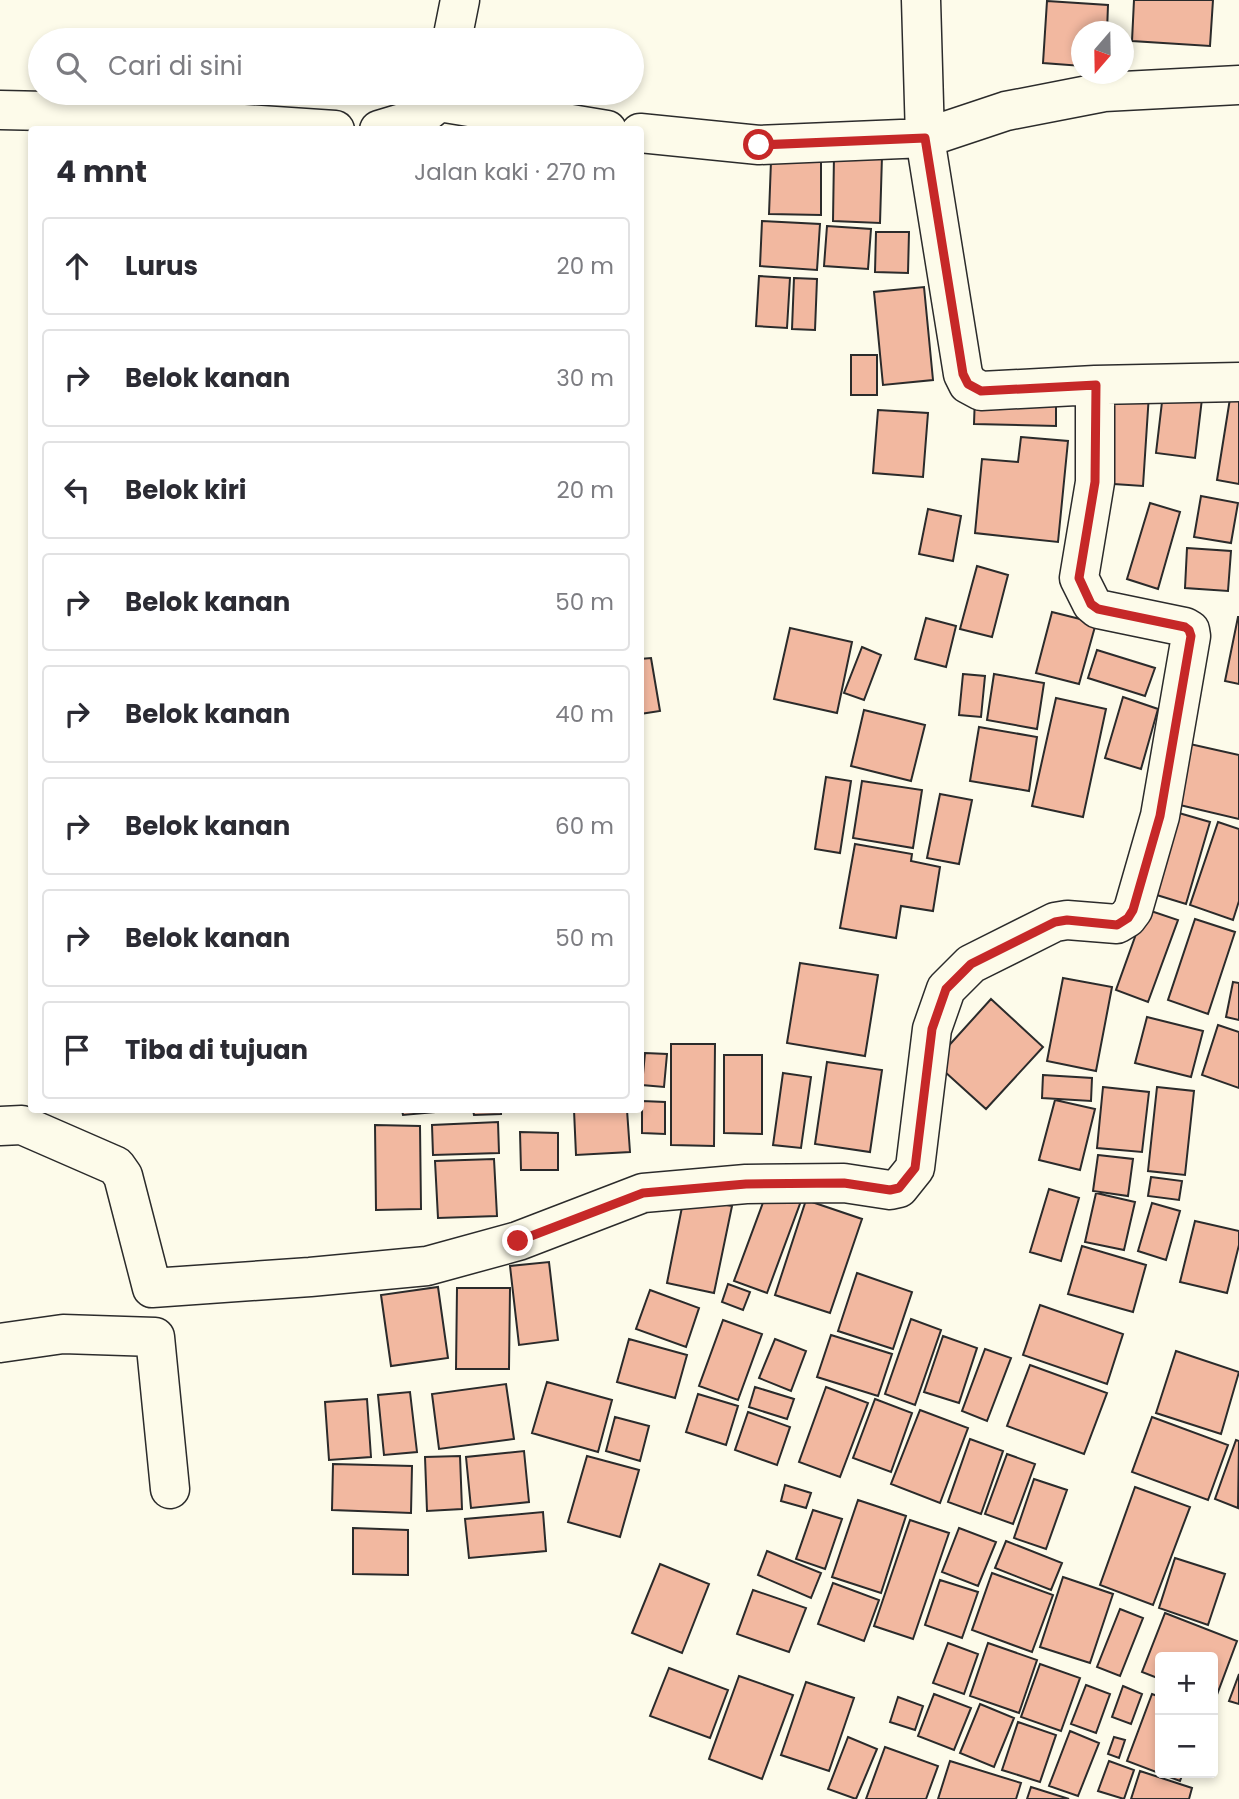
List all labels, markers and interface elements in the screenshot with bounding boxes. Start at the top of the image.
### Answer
north arrow [1071,21,1134,84]
search box [28,28,644,105]
icon: search [52,48,90,86]
text: Cari di sini [108,48,243,84]
route start [743,129,774,160]
text: 4 mnt [56,150,147,193]
text: Jalan kaki · 270 m [414,156,616,188]
icon: ahead [58,247,96,285]
text: Lurus [125,248,198,284]
text: 20 m [556,250,614,282]
icon: right [58,359,96,397]
text: Belok kanan [125,360,290,396]
text: 30 m [556,362,614,394]
icon: left [58,471,96,509]
text: Belok kiri [125,472,247,508]
text: 20 m [556,474,614,506]
icon: right [58,583,96,621]
text: Belok kanan [125,584,290,620]
text: 50 m [555,586,614,618]
icon: right [58,695,96,733]
text: Belok kanan [125,696,290,732]
text: 40 m [555,698,614,730]
icon: right [58,807,96,845]
text: Belok kanan [125,808,290,844]
text: 60 m [555,810,614,842]
icon: right [58,919,96,957]
text: Belok kanan [125,920,290,956]
text: 50 m [555,922,614,954]
icon: arrive [58,1031,96,1069]
text: Tiba di tujuan [125,1032,308,1068]
route end [502,1225,533,1256]
map controls [1155,1652,1218,1778]
button: + [1155,1652,1218,1715]
button: − [1155,1715,1218,1778]

